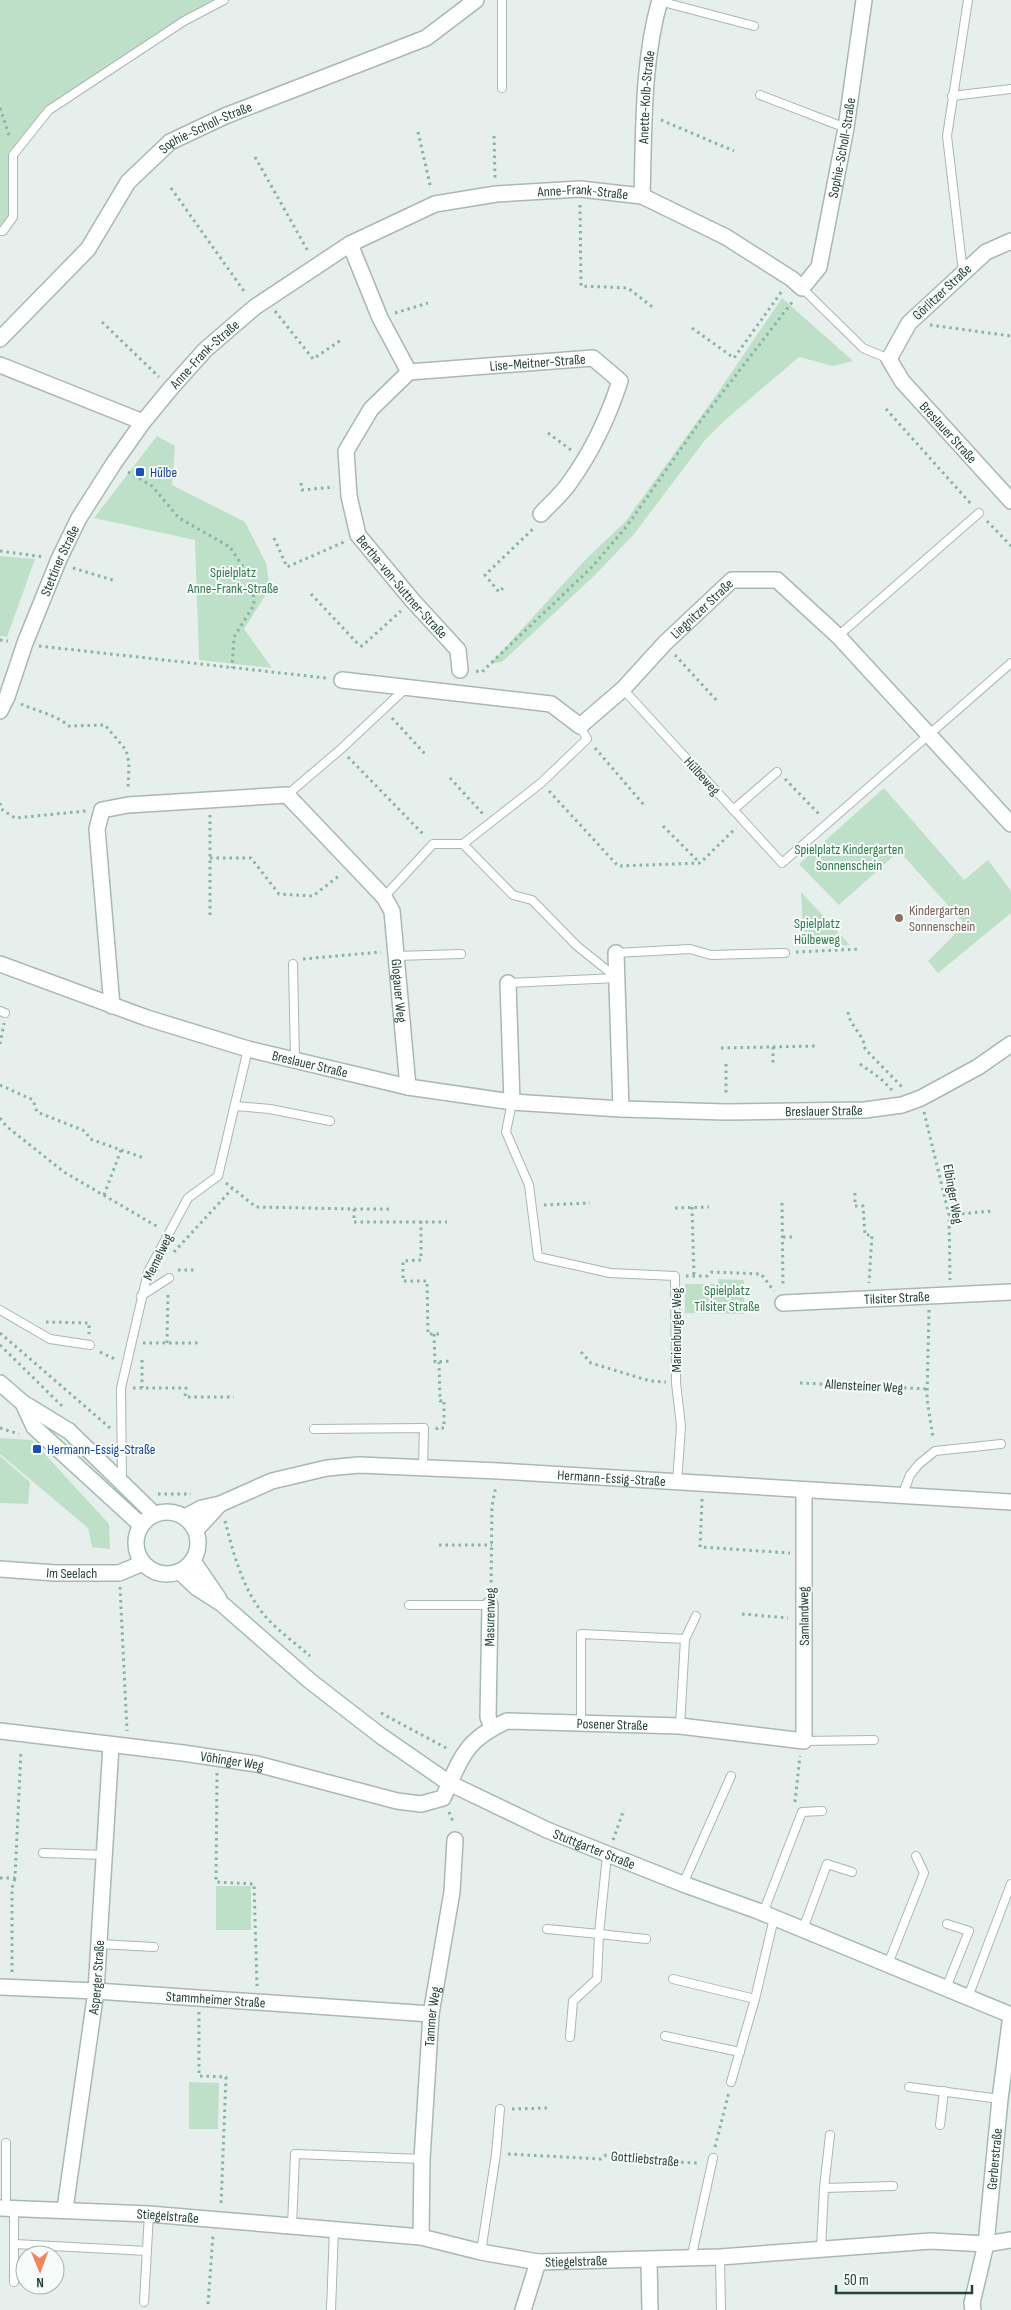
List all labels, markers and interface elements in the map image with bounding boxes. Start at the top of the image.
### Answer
street label: Anette-Kolb-Straße [635,49,658,145]
street label: Sophie-Scholl-Straße [824,97,859,199]
street label: Sophie-Scholl-Straße [155,98,254,157]
street label: Anne-Frank-Straße [536,180,629,203]
street label: Görlitzer Straße [909,260,975,324]
street label: Anne-Frank-Straße [166,316,243,393]
street label: Lise-Meitner-Straße [489,350,586,374]
street label: Breslauer Straße [916,398,981,467]
place label: Hülbe [150,464,177,481]
marker: Hülbe [134,466,146,478]
street label: Stettiner Straße [36,522,83,598]
street label: Bertha-von-Suttner-Straße [353,531,451,642]
park label: Spielplatz Anne-Frank-Straße [187,564,278,597]
street label: Liegnitzer Straße [667,575,736,642]
street label: Hülbeweg [680,753,724,799]
park label: Spielplatz Kindergarten Sonnenschein [795,841,903,874]
place label: Kindergarten Sonnenschein [909,902,975,935]
marker: Kindergarten Sonnenschein [893,912,905,924]
park label: Spielplatz Hülbeweg [794,915,840,948]
street label: Glogauer Weg [388,958,411,1024]
street label: Breslauer Straße [270,1047,350,1081]
street label: Breslauer Straße [785,1102,863,1120]
street label: Elbinger Weg [939,1163,967,1226]
street label: Memelweg [139,1230,177,1283]
park label: Spielplatz Tilsiter Straße [694,1282,760,1315]
street label: Marienburger Weg [668,1287,685,1372]
street label: Tilsiter Straße [864,1287,930,1308]
street label: Allensteiner Weg [823,1375,904,1397]
place label: Hermann-Essig-Straße [47,1441,155,1458]
marker: Hermann-Essig-Straße [31,1443,43,1455]
street label: Hermann-Essig-Straße [557,1466,666,1490]
street label: Im Seelach [46,1564,97,1582]
street label: Samlandweg [795,1586,813,1646]
street label: Masurenweg [481,1587,499,1647]
street label: Posener Straße [576,1715,648,1734]
street label: Vöhinger Weg [199,1747,266,1774]
street label: Stuttgarter Straße [551,1825,638,1873]
street label: Asperger Straße [84,1939,108,2016]
street label: Tammer Weg [421,1985,444,2047]
street label: Stammheimer Straße [165,1987,266,2011]
street label: Gerberstraße [983,2127,1006,2191]
street label: Gottliebstraße [610,2148,680,2170]
street label: Stiegelstraße [136,2205,200,2227]
north arrow [15,2245,65,2295]
street label: Stiegelstraße [545,2252,608,2270]
scale bar [836,2262,972,2294]
text: 50 m [844,2271,869,2290]
text: N [36,2274,44,2291]

